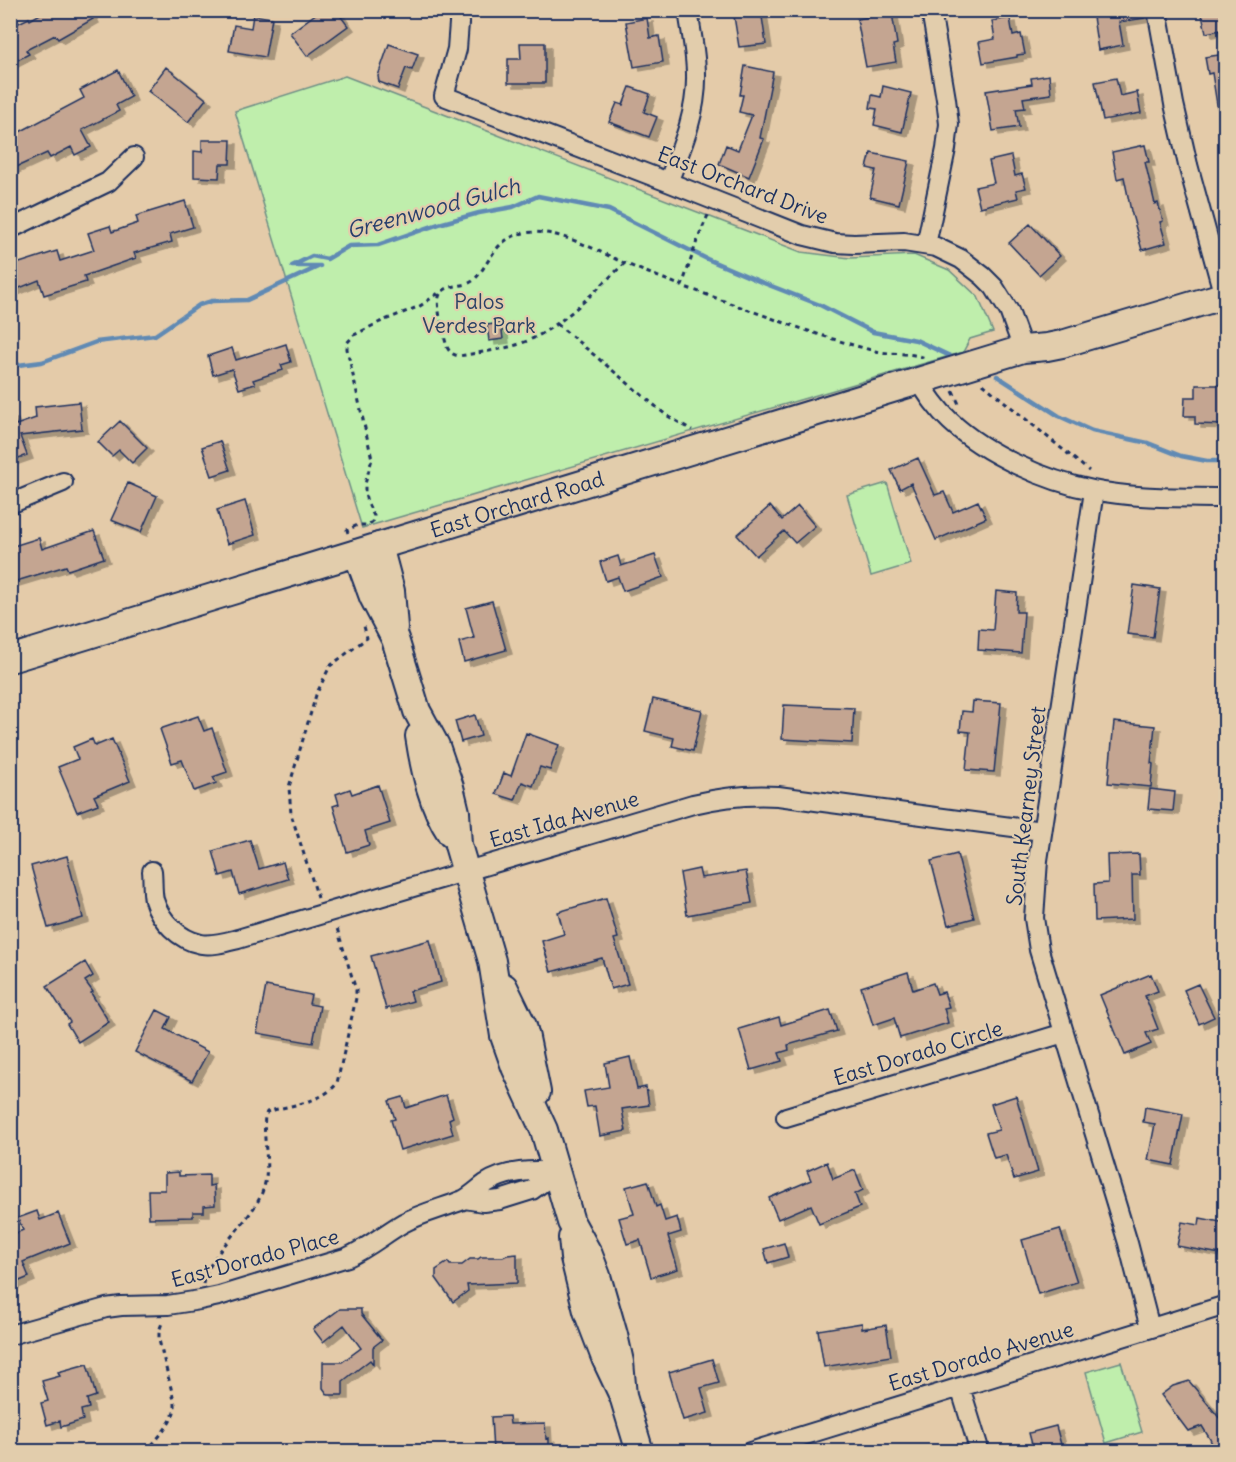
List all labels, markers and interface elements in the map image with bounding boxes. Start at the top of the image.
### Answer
street label: East Orchard Drive [654,140,832,230]
water label: Greenwood Gulch [343,171,524,245]
park label: Palos Verdes Park [422,288,536,339]
street label: East Orchard Road [427,465,607,543]
street label: South Kearney Street [1000,705,1052,907]
street label: East Ida Avenue [486,785,642,853]
street label: East Dorado Circle [830,1014,1006,1092]
street label: East Dorado Place [168,1223,342,1293]
street label: East Dorado Avenue [885,1315,1077,1397]

